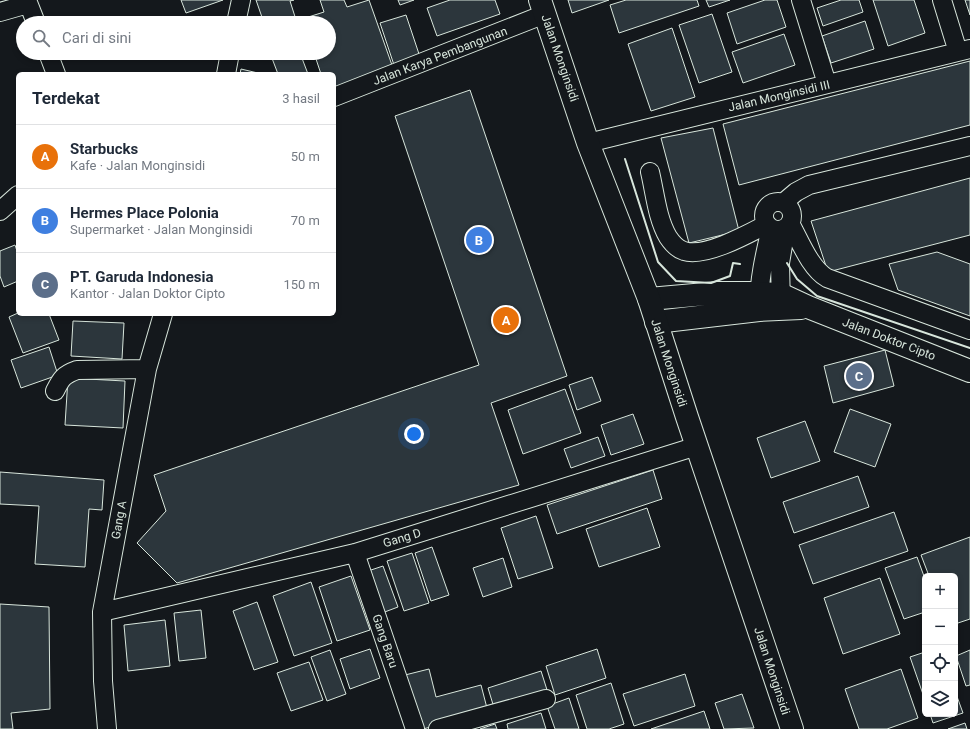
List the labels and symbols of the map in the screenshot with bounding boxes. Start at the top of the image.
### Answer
street label: Jalan Monginsidi [539,13,581,103]
street label: Jalan Karya Pembangunan [371,24,509,88]
street label: Jalan Monginsidi III [727,77,831,115]
pin: B [466,225,492,255]
pin: A [493,305,519,335]
street label: Jalan Doktor Cipto [840,315,938,363]
street label: Jalan Monginsidi [648,317,690,409]
pin: C [846,361,872,391]
your location [404,424,424,444]
street label: Gang A [109,499,129,540]
street label: Gang D [381,526,423,550]
street label: Gang Baru [369,612,401,670]
street label: Jalan Monginsidi [751,625,793,717]

